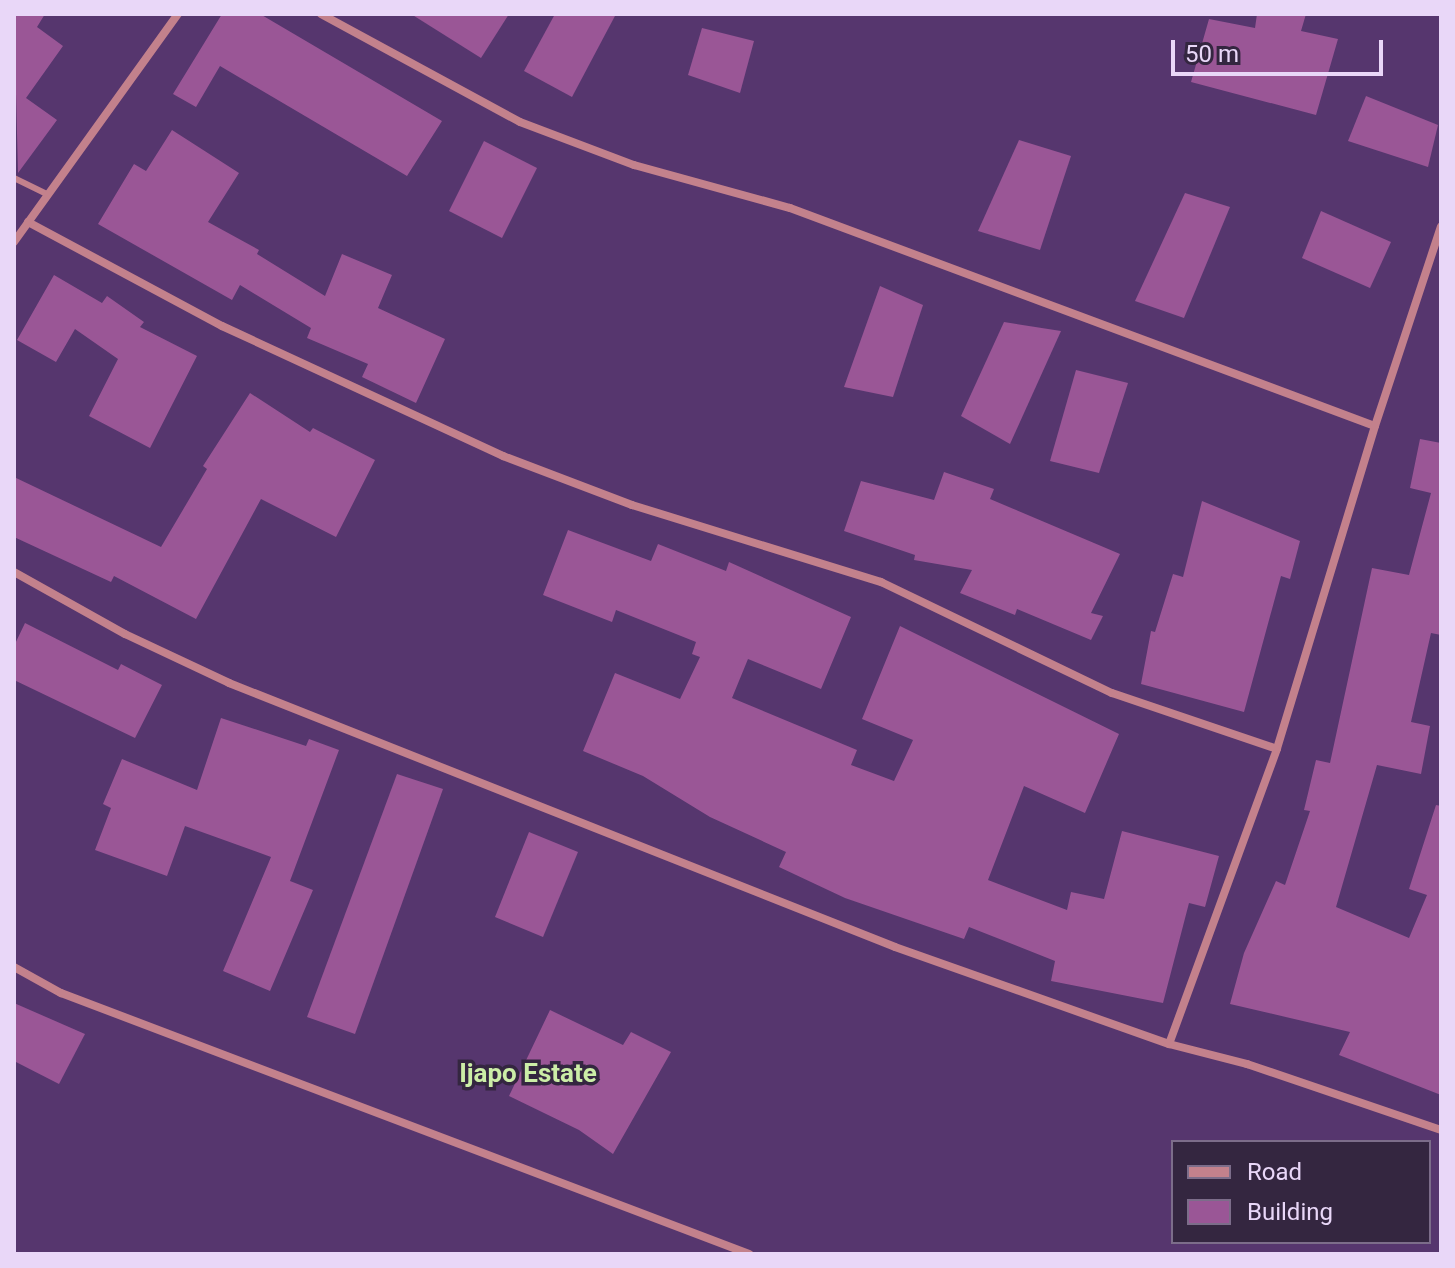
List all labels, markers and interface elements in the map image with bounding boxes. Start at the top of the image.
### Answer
scale bar [1175,24,1387,74]
text: 50 m [1185,40,1239,68]
district label: Ijapo Estate [459,1058,597,1090]
legend [1171,1140,1431,1244]
text: Road [1247,1158,1302,1186]
text: Building [1247,1198,1333,1226]

